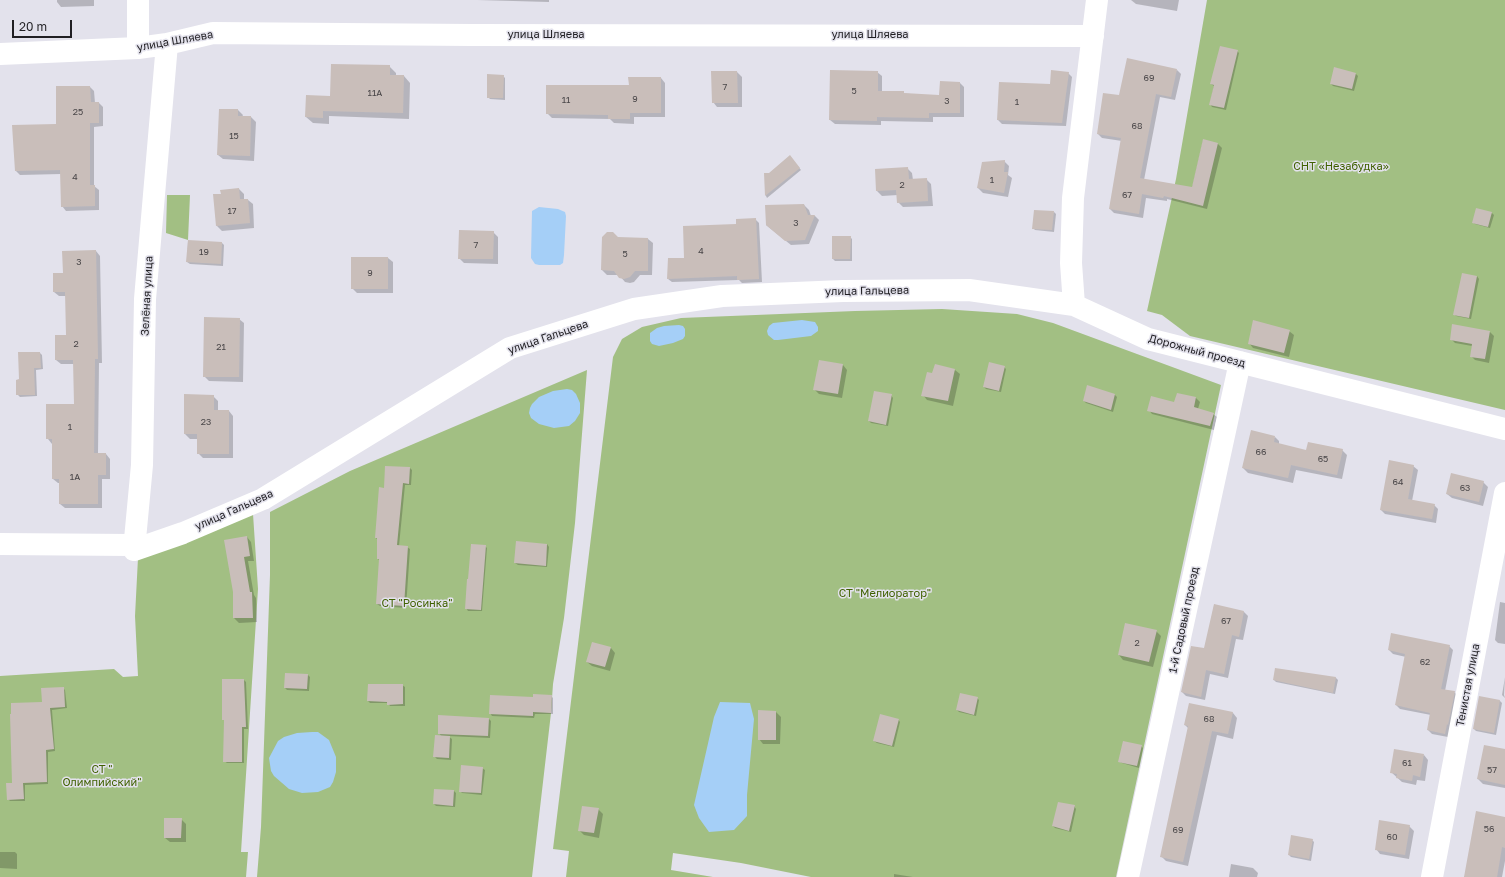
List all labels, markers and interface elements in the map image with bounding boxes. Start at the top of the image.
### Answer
scale bar [14,12,74,38]
text: 20 m [19,19,47,34]
street label: улица Шляева [136,28,214,54]
street label: улица Шляева [507,28,585,42]
street label: улица Шляева [831,28,909,42]
house number: 69 [1144,73,1154,83]
house number: 7 [723,82,727,92]
house number: 5 [851,86,857,96]
house number: 11А [368,88,382,98]
house number: 9 [632,94,638,104]
house number: 11 [562,95,570,105]
house number: 3 [944,96,950,106]
house number: 1 [1015,97,1019,107]
house number: 25 [73,107,83,117]
house number: 68 [1132,121,1142,131]
house number: 15 [229,131,239,141]
park label: СНТ «Незабудка» [1293,160,1389,174]
house number: 4 [72,172,78,182]
house number: 1 [990,175,994,185]
house number: 2 [899,180,905,190]
house number: 67 [1122,190,1132,200]
house number: 17 [227,206,237,216]
house number: 3 [793,218,799,228]
house number: 7 [474,240,478,250]
house number: 4 [698,246,704,256]
house number: 19 [199,247,209,257]
house number: 5 [622,249,628,259]
street label: Зелёная улица [138,256,156,336]
house number: 3 [76,257,82,267]
house number: 9 [367,268,373,278]
street label: улица Гальцева [825,284,909,298]
street label: улица Гальцева [506,317,590,357]
street label: Дорожный проезд [1147,332,1247,370]
house number: 2 [73,339,79,349]
house number: 21 [216,342,226,352]
house number: 23 [201,417,211,427]
house number: 1 [68,422,72,432]
house number: 66 [1256,447,1266,457]
house number: 65 [1318,454,1328,464]
house number: 1А [70,472,80,482]
house number: 64 [1393,477,1403,487]
house number: 63 [1460,483,1470,493]
street label: улица Гальцева [193,487,275,533]
street label: 1-й Садовый проезд [1166,566,1202,674]
park label: СТ "Мелиоратор" [839,587,931,601]
park label: СТ "Росинка" [382,597,452,611]
house number: 67 [1221,616,1231,626]
house number: 2 [1134,638,1140,648]
street label: Тенистая улица [1453,642,1483,728]
house number: 62 [1420,657,1430,667]
house number: 68 [1204,714,1214,724]
house number: 61 [1402,758,1412,768]
park label: СТ " Олимпийский" [63,763,141,789]
house number: 57 [1487,765,1497,775]
house number: 56 [1484,824,1494,834]
house number: 69 [1173,825,1183,835]
house number: 60 [1386,832,1398,842]

